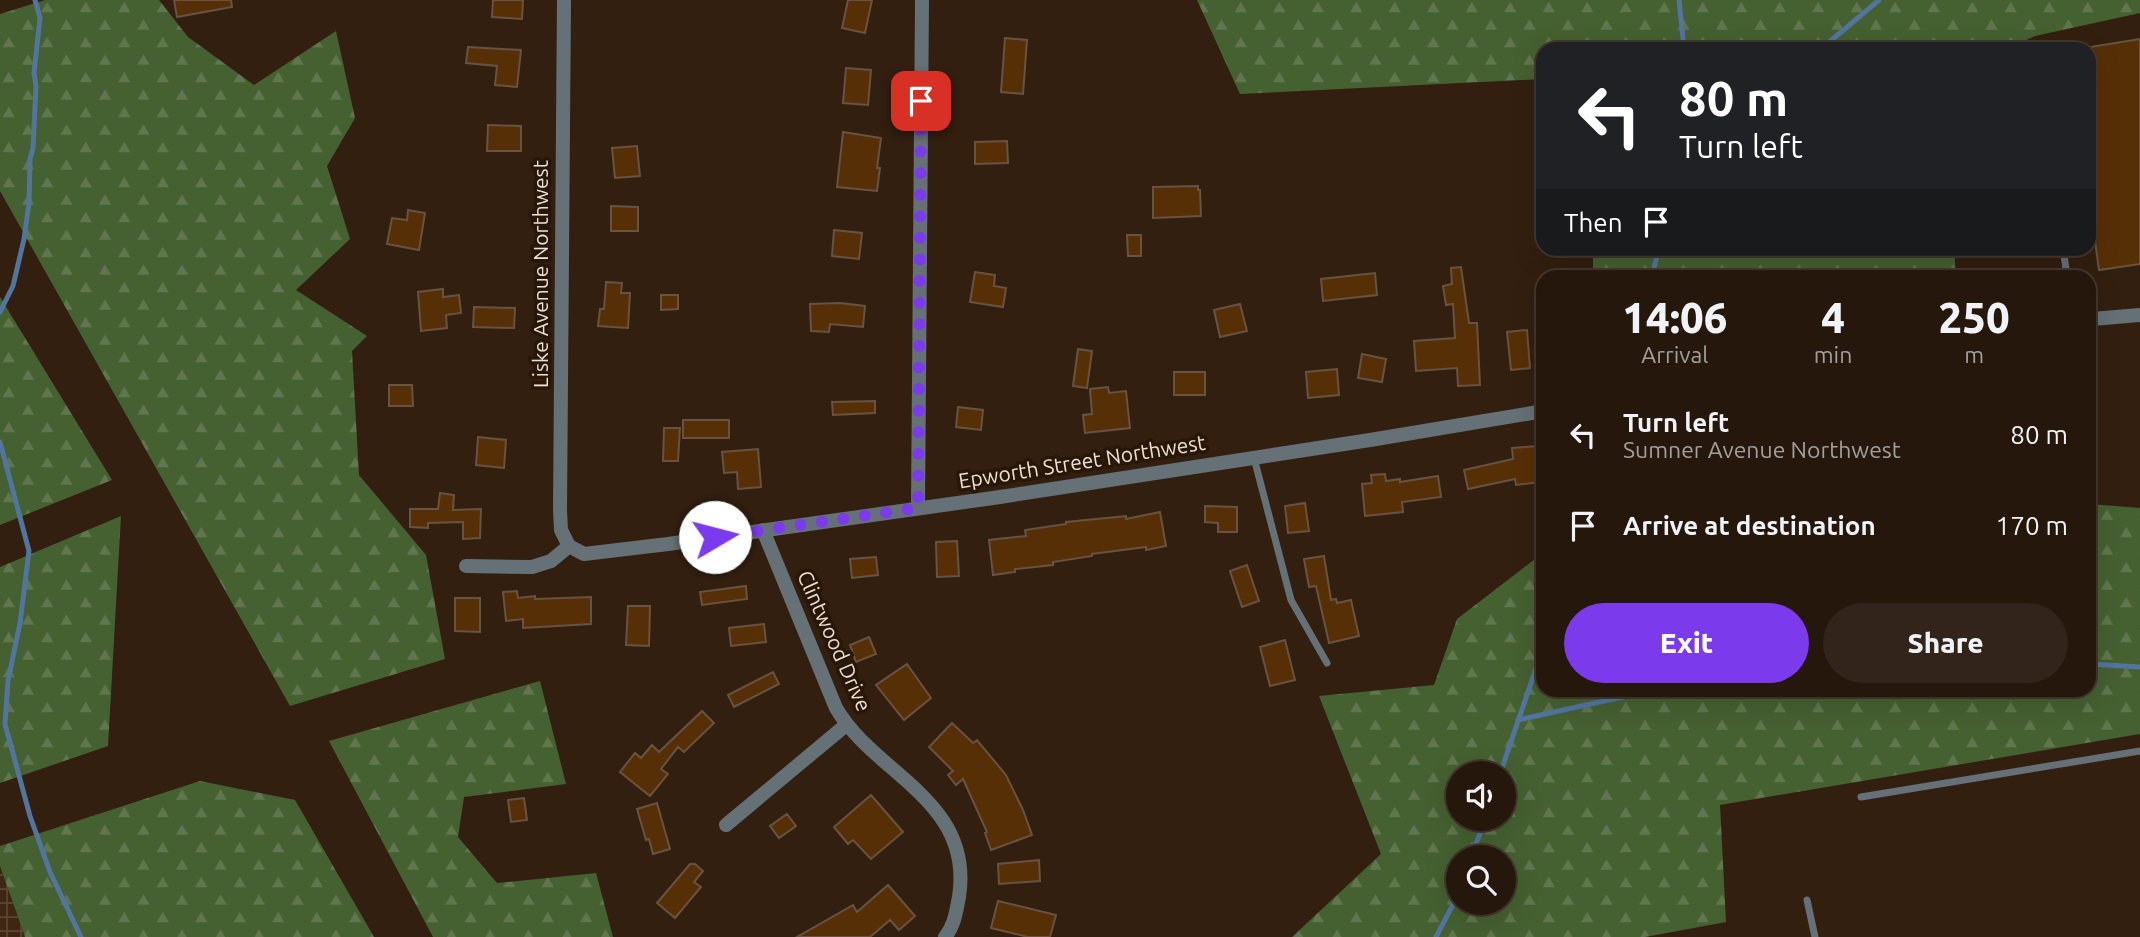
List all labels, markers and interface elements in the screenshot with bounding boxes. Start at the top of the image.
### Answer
icon: left [1564,70,1655,161]
text: 80 m [1679,70,1788,125]
pin [891,71,951,131]
icon: arrive [902,82,940,120]
text: Turn left [1679,128,1803,164]
street label: Liske Avenue Northwest [528,160,552,388]
icon: arrive [1637,203,1675,241]
text: Then [1564,208,1623,237]
text: 14:06 [1622,294,1727,341]
text: 4 [1821,294,1845,341]
text: 250 [1939,294,2010,341]
text: Arrival [1641,342,1708,367]
text: min [1814,342,1852,367]
text: m [1964,342,1984,367]
text: Turn left [1623,408,1729,437]
icon: left [1564,416,1602,454]
text: 80 m [2010,420,2068,449]
street label: Epworth Street Northwest [957,430,1207,492]
text: Sumner Avenue Northwest [1623,437,1901,462]
position arrow [678,500,752,574]
icon: arrive [1564,507,1602,545]
text: Arrive at destination [1623,511,1876,540]
text: 170 m [1996,511,2068,540]
street label: Clintwood Drive [793,567,877,715]
button: Exit [1564,603,1809,683]
button: Share [1823,603,2068,683]
map controls [1446,761,1516,915]
button: sound [1446,761,1516,831]
button: search [1446,845,1516,915]

